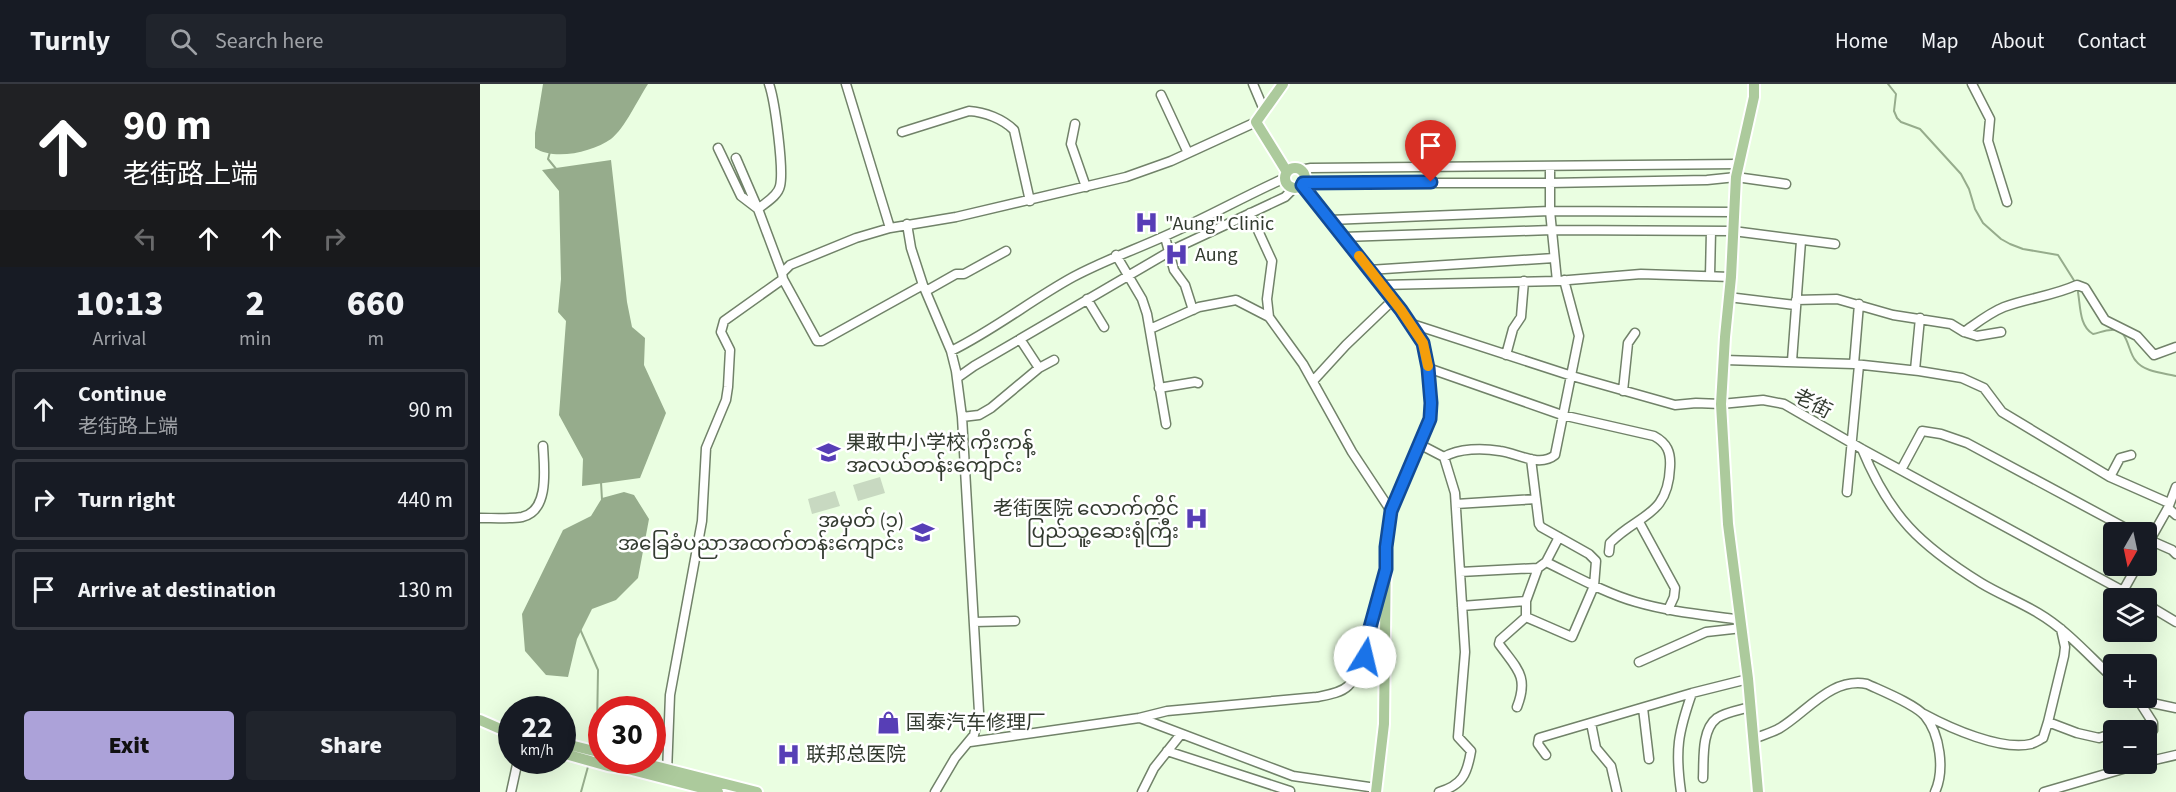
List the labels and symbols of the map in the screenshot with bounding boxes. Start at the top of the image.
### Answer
pin [1405,120,1456,182]
hospital icon: "Aung" Clinic [1134,210,1160,236]
place label: "Aung" Clinic [1165,210,1274,238]
hospital icon: Aung [1164,241,1190,267]
place label: Aung [1195,241,1238,269]
street label: 老街 [1788,382,1837,426]
place label: 果敢中小学校 ကိုးကန့် အလယ်တန်းကျောင်း [846,428,1036,481]
school or university icon: 果敢中小学校 ကိုးကန့် အလယ်တန်းကျောင်း [815,440,841,466]
place label: 老街医院 လောက်ကိုင် ပြည်သူ့ဆေးရုံကြီး [993,494,1179,548]
place label: အမှတ် (၁) အခြေခံပညာအထက်တန်းကျောင်း [618,506,904,559]
hospital icon: 老街医院 လောက်ကိုင် ပြည်သူ့ဆေးရုံကြီး [1184,506,1210,532]
school or university icon: အမှတ် (၁) အခြေခံပညာအထက်တန်းကျောင်း [909,519,935,545]
north arrow [2103,522,2157,576]
position arrow [1333,625,1397,689]
speed limit sign: 30 [588,696,666,774]
shop icon: 国泰汽车修理厂 [875,709,901,735]
place label: 国泰汽车修理厂 [906,709,1046,737]
hospital icon: 联邦总医院 [775,741,801,767]
place label: 联邦总医院 [806,741,906,769]

